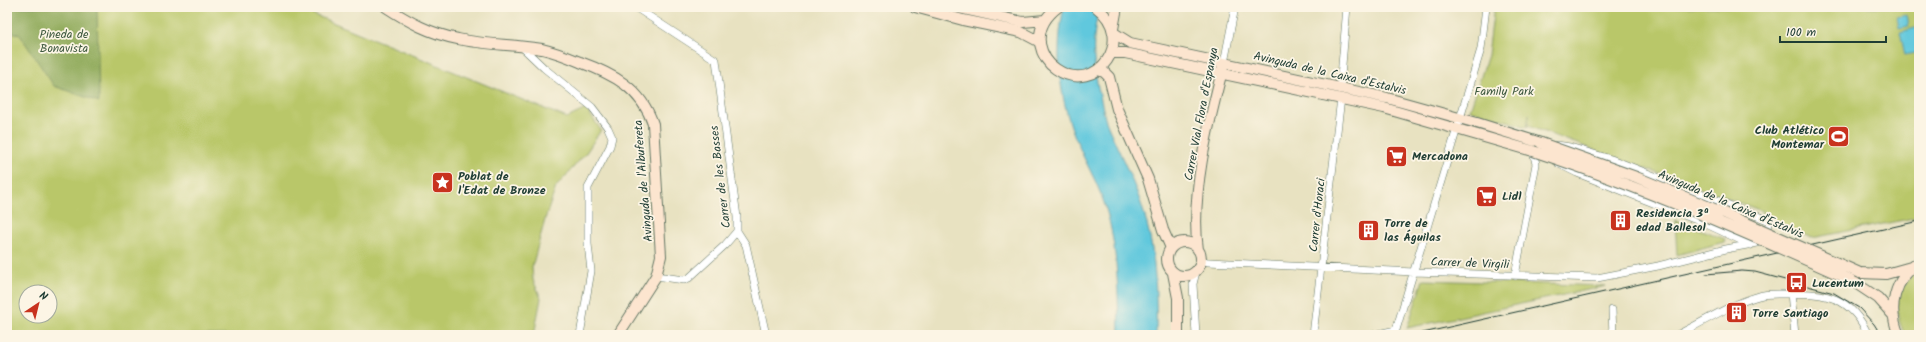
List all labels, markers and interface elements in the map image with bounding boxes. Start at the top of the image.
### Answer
scale bar [1780,18,1886,44]
text: 100 m [1786,23,1817,42]
park label: Pineda de Bonavista [40,25,89,58]
street label: Carrer Vial Flora d'Espanya [1179,45,1224,182]
street label: Avinguda de la Caixa d'Estalvis [1252,47,1408,100]
park label: Family Park [1474,82,1534,101]
street label: Avinguda de l'Albufereta [629,119,658,243]
place label: Club Atlético Montemar [1755,121,1825,154]
street label: Carrer de les Basses [705,124,736,229]
sports icon: Club Atlético Montemar [1826,124,1852,150]
supermarket icon: Mercadona [1383,143,1409,169]
place label: Mercadona [1412,147,1468,166]
street label: Avinguda de la Caixa d'Estalvis [1655,165,1807,244]
place label: Poblat de l'Edat de Bronze [458,167,546,200]
place icon: Poblat de l'Edat de Bronze [429,170,455,196]
street label: Carrer d'Horaci [1304,176,1331,253]
supermarket icon: Lidl [1474,183,1500,209]
place label: Lidl [1502,187,1522,206]
place label: Residencia 3ª edad Ballesol [1636,204,1710,237]
building icon: Residencia 3ª edad Ballesol [1608,207,1634,233]
place label: Torre de las Águilas [1384,214,1441,247]
building icon: Torre de las Águilas [1355,217,1381,243]
street label: Carrer de Virgili [1430,253,1511,274]
bus stop icon: Lucentum [1784,270,1810,296]
place label: Lucentum [1812,274,1864,293]
north arrow [18,284,58,324]
text: N [35,287,51,306]
building icon: Torre Santiago [1724,300,1750,326]
place label: Torre Santiago [1752,304,1829,323]

